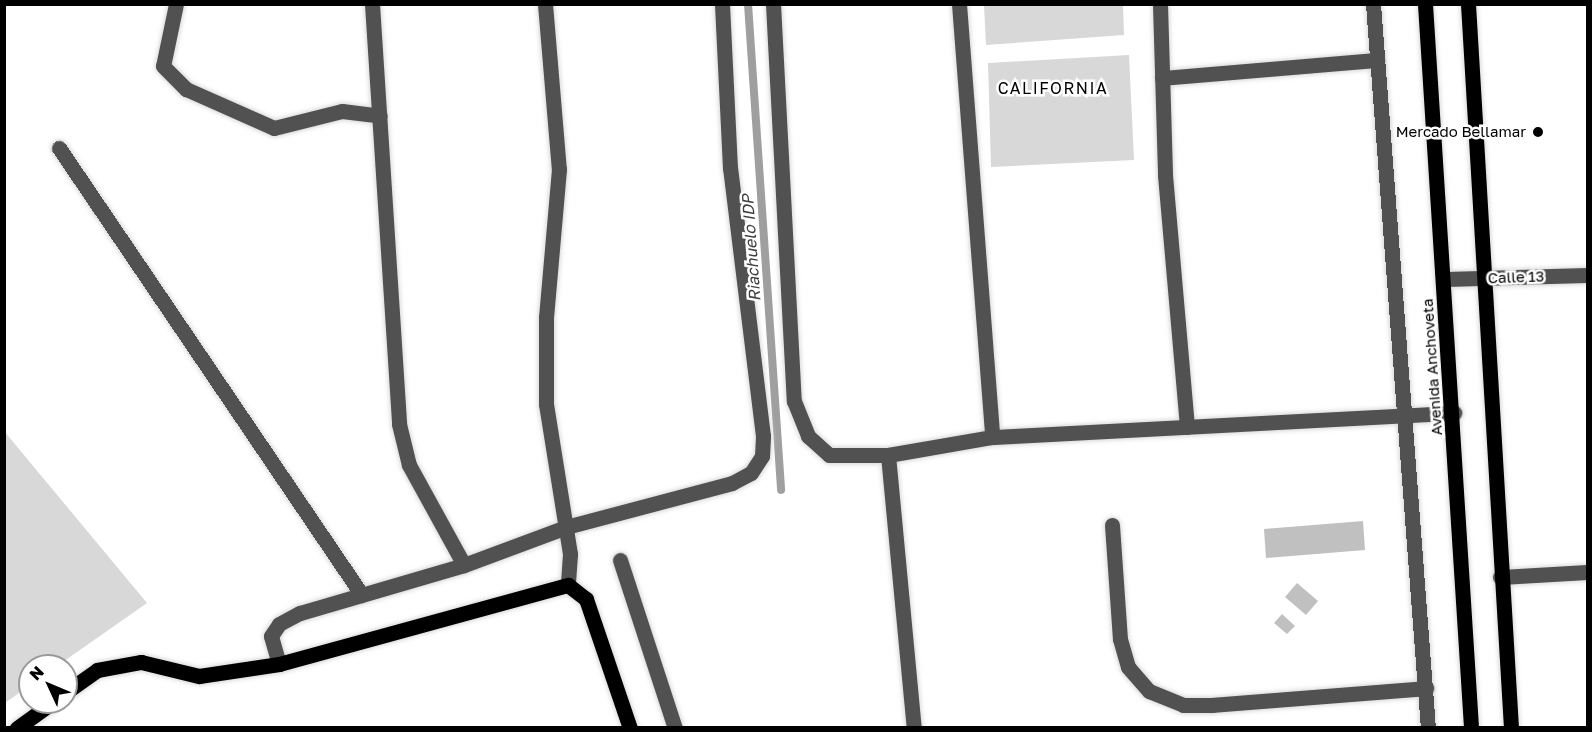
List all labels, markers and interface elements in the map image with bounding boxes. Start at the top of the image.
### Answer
district label: CALIFORNIA [998,78,1108,98]
place label: Mercado Bellamar [1396,123,1526,141]
marker: Mercado Bellamar [1531,125,1545,139]
water label: Riachuelo IDP [738,194,764,302]
street label: Calle 13 [1487,267,1545,287]
street label: Avenida Anchoveta [1418,298,1446,436]
north arrow [18,654,78,714]
text: N [25,662,48,684]

